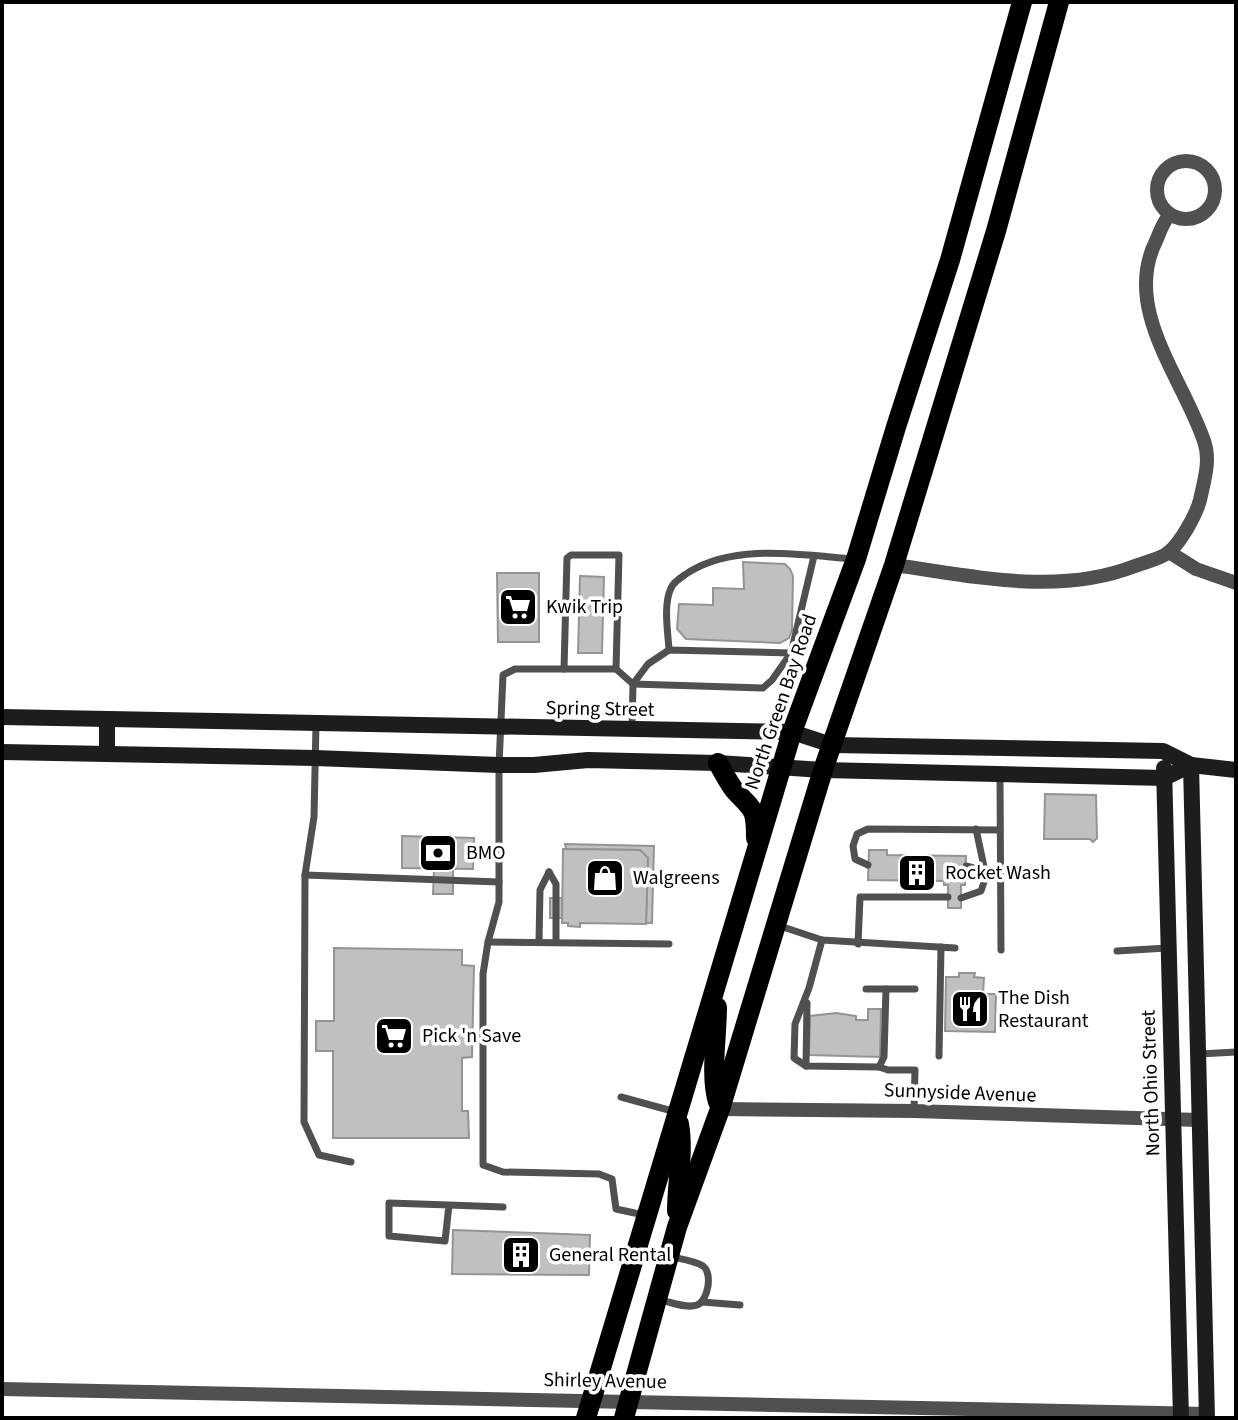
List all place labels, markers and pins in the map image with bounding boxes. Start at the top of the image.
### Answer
supermarket icon: Kwik Trip [497,586,539,628]
place label: Kwik Trip [546,593,623,621]
bank icon: BMO [417,832,459,874]
place label: BMO [466,839,506,867]
building icon: Rocket Wash [896,852,938,894]
shop icon: Walgreens [584,857,626,899]
place label: Rocket Wash [945,859,1051,887]
place label: Walgreens [633,864,720,892]
place label: The Dish Restaurant [998,984,1089,1035]
restaurant icon: The Dish Restaurant [949,988,991,1030]
supermarket icon: Pick 'n Save [373,1015,415,1057]
place label: Pick 'n Save [422,1022,521,1050]
building icon: General Rental [500,1234,542,1276]
place label: General Rental [549,1241,671,1269]

